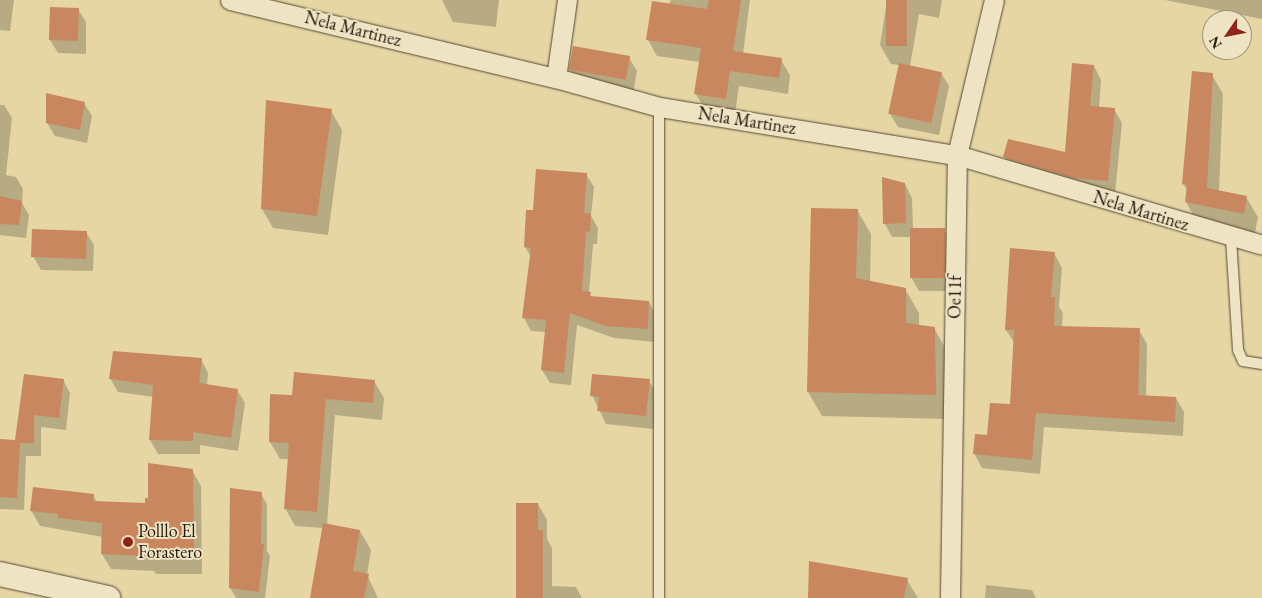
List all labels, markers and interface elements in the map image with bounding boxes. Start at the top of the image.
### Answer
street label: Nela Martinez [302,7,404,51]
north arrow [1202,10,1252,60]
text: N [1205,33,1226,52]
street label: Nela Martinez [697,103,797,139]
street label: Nela Martinez [1091,186,1191,236]
street label: Oe11f [944,275,966,319]
place label: Polllo El Forastero [138,521,202,564]
marker: Polllo El Forastero [122,536,134,548]

